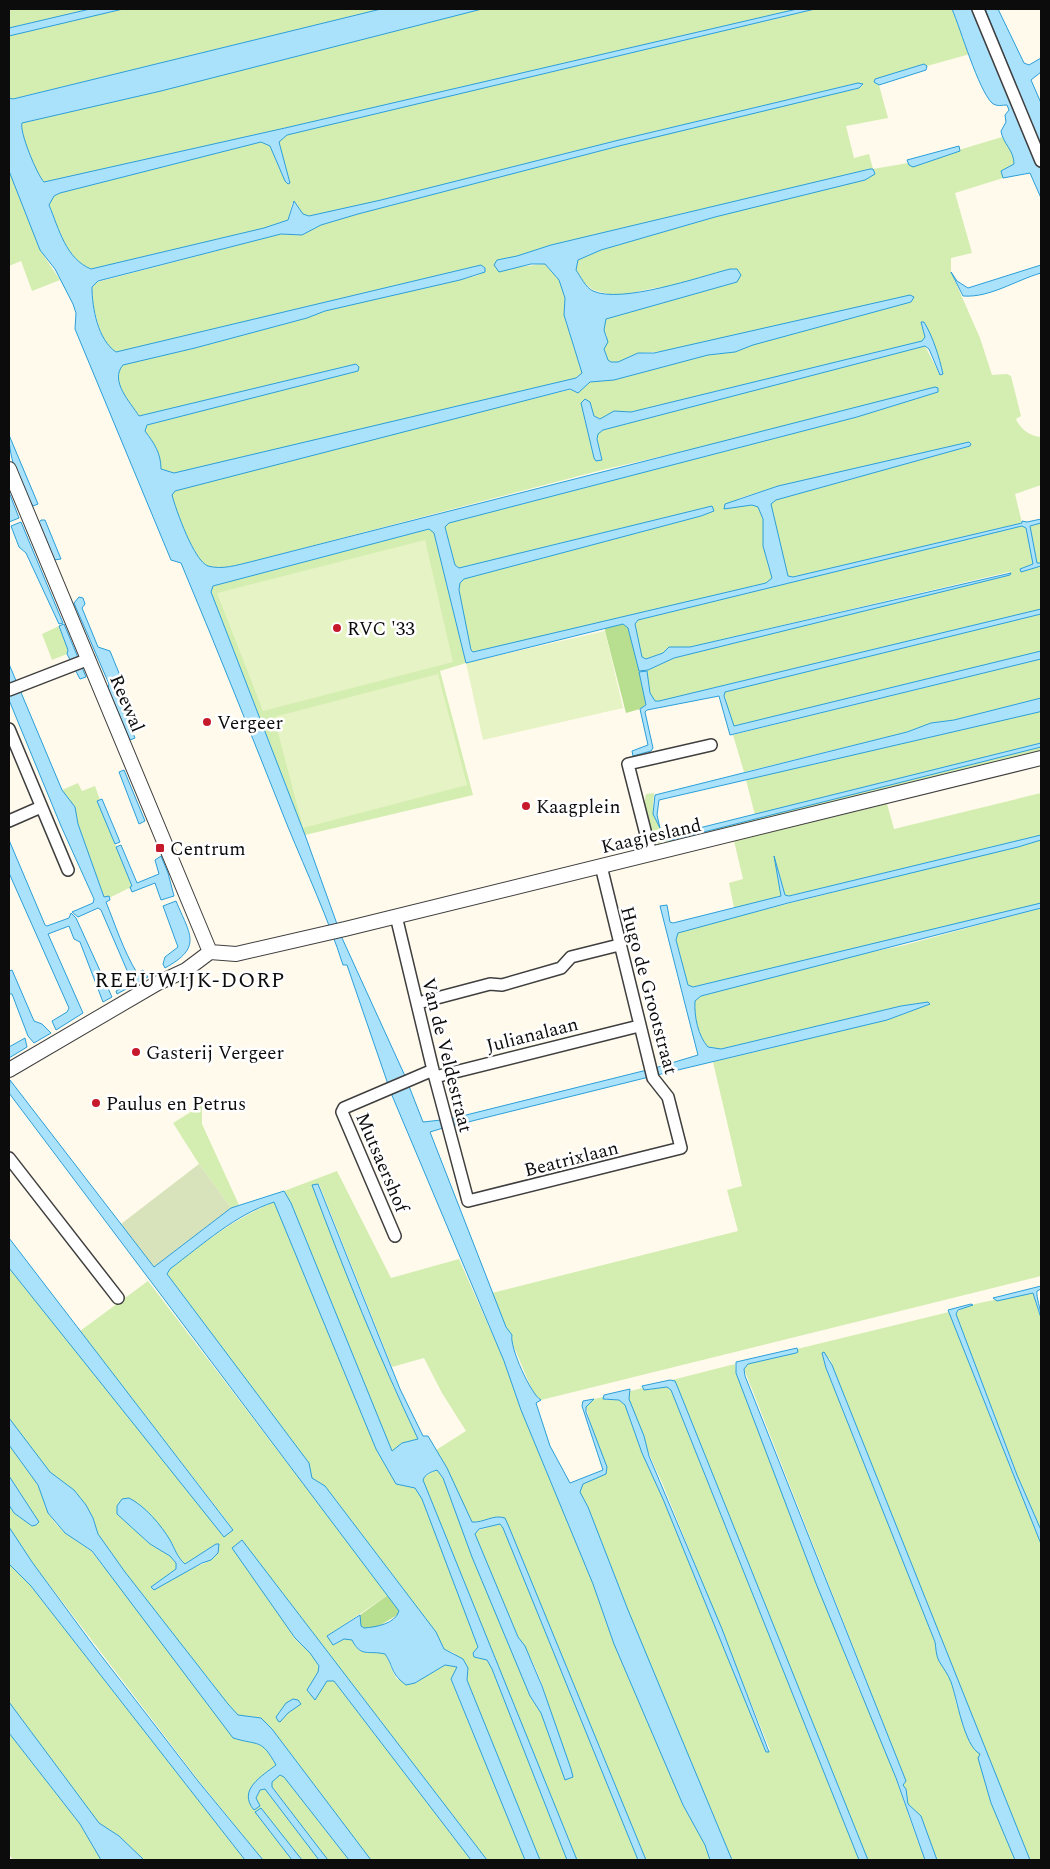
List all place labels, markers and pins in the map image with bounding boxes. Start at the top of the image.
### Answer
place label: RVC '33 [347,615,415,644]
marker: RVC '33 [331,622,343,634]
place label: Vergeer [217,709,283,738]
marker: Vergeer [201,716,213,728]
place label: Kaagplein [536,793,621,822]
marker: Kaagplein [520,800,532,812]
place label: Centrum [170,835,246,864]
marker: Centrum [154,842,166,854]
place label: Gasterij Vergeer [146,1039,284,1068]
marker: Gasterij Vergeer [130,1046,142,1058]
place label: Paulus en Petrus [106,1090,246,1119]
marker: Paulus en Petrus [90,1097,102,1109]

